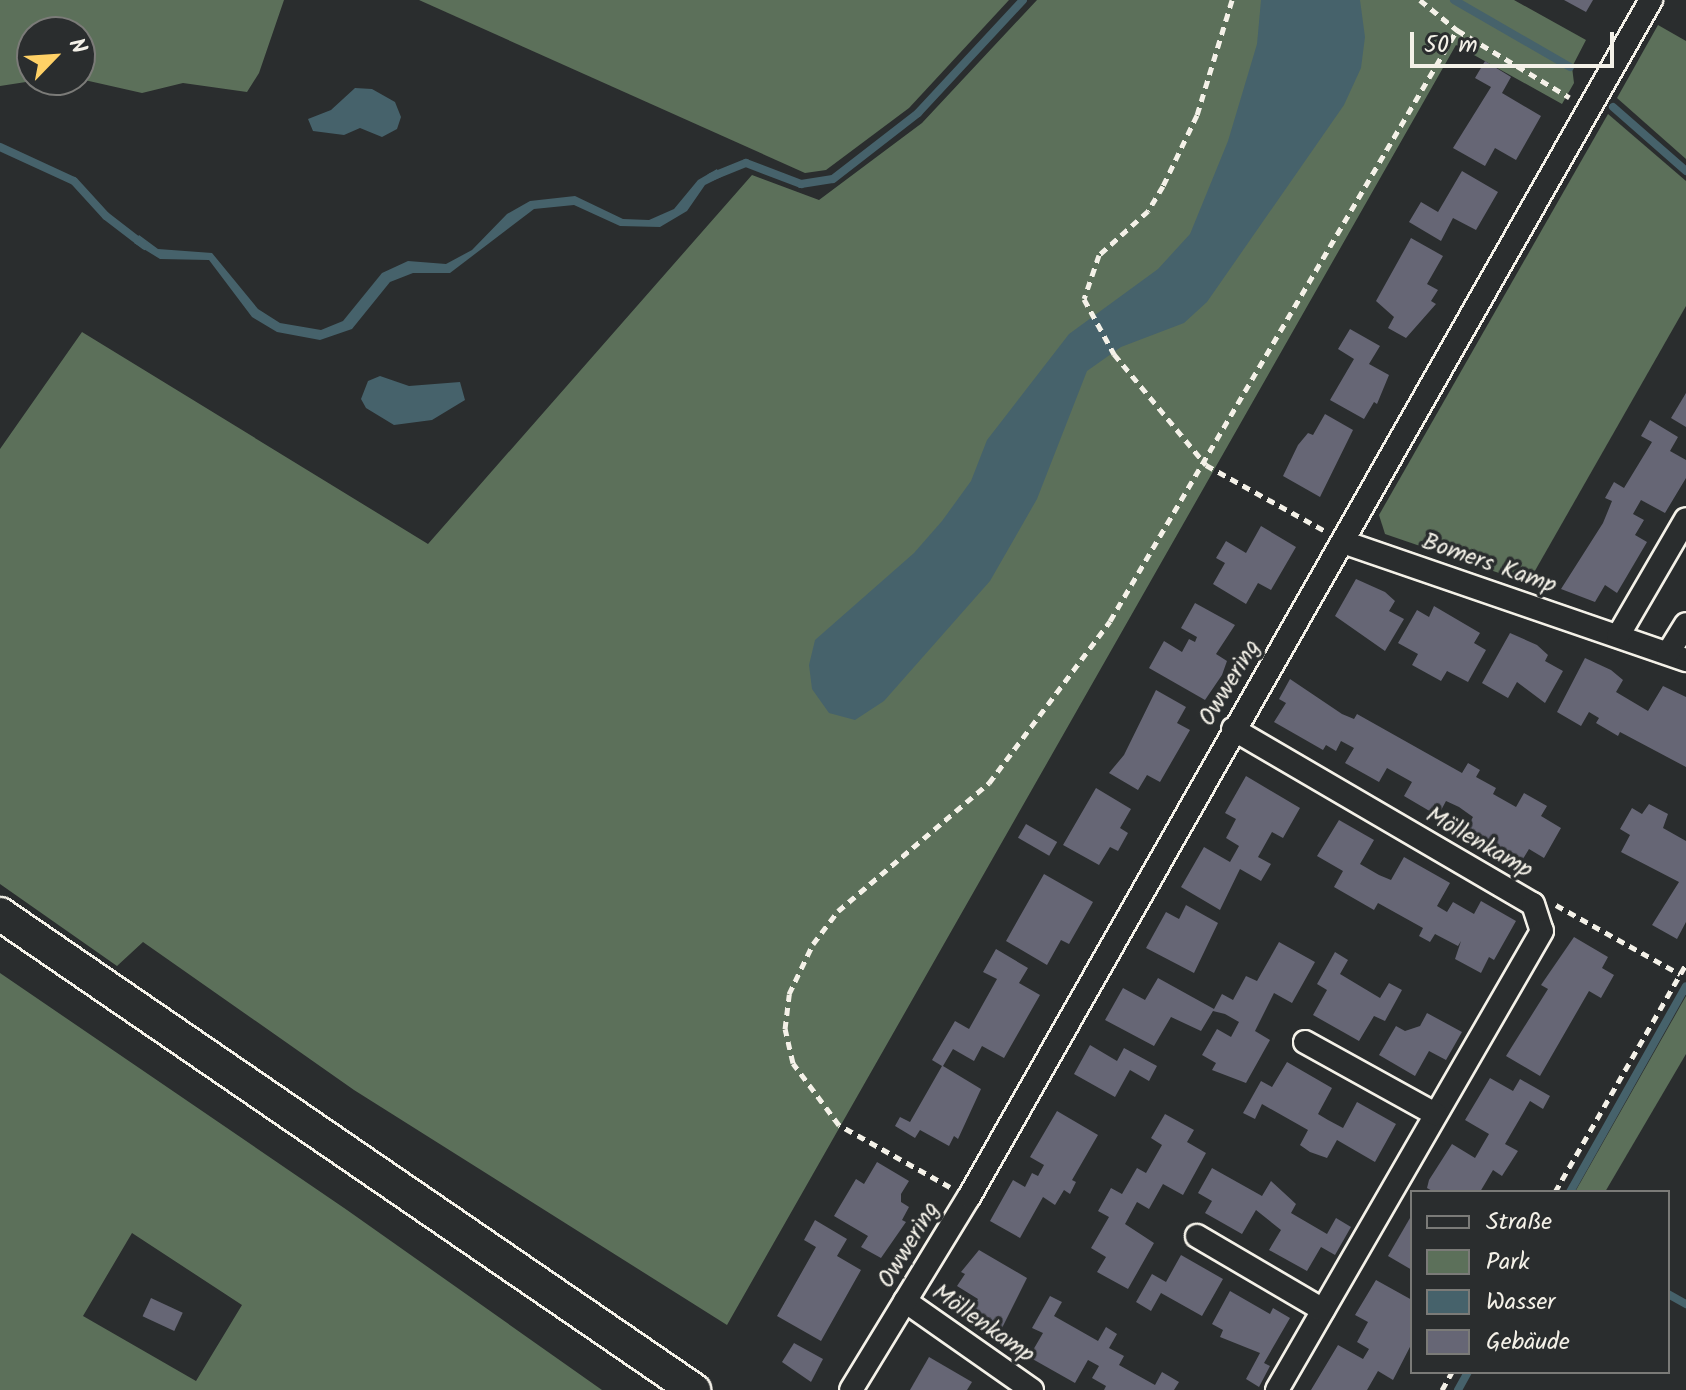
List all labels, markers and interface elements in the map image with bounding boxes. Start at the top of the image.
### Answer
north arrow [16,16,96,96]
scale bar [1414,16,1618,66]
text: 50 m [1424,26,1478,65]
text: N [58,33,95,60]
street label: Bomers Kamp [1418,528,1560,600]
street label: Owwering [1193,635,1267,731]
street label: Möllenkamp [1421,801,1537,885]
legend [1410,1190,1670,1374]
street label: Owwering [872,1197,946,1293]
text: Straße [1486,1203,1552,1242]
text: Park [1486,1243,1530,1282]
street label: Möllenkamp [926,1278,1040,1370]
text: Wasser [1486,1283,1555,1322]
text: Gebäude [1486,1323,1570,1362]

